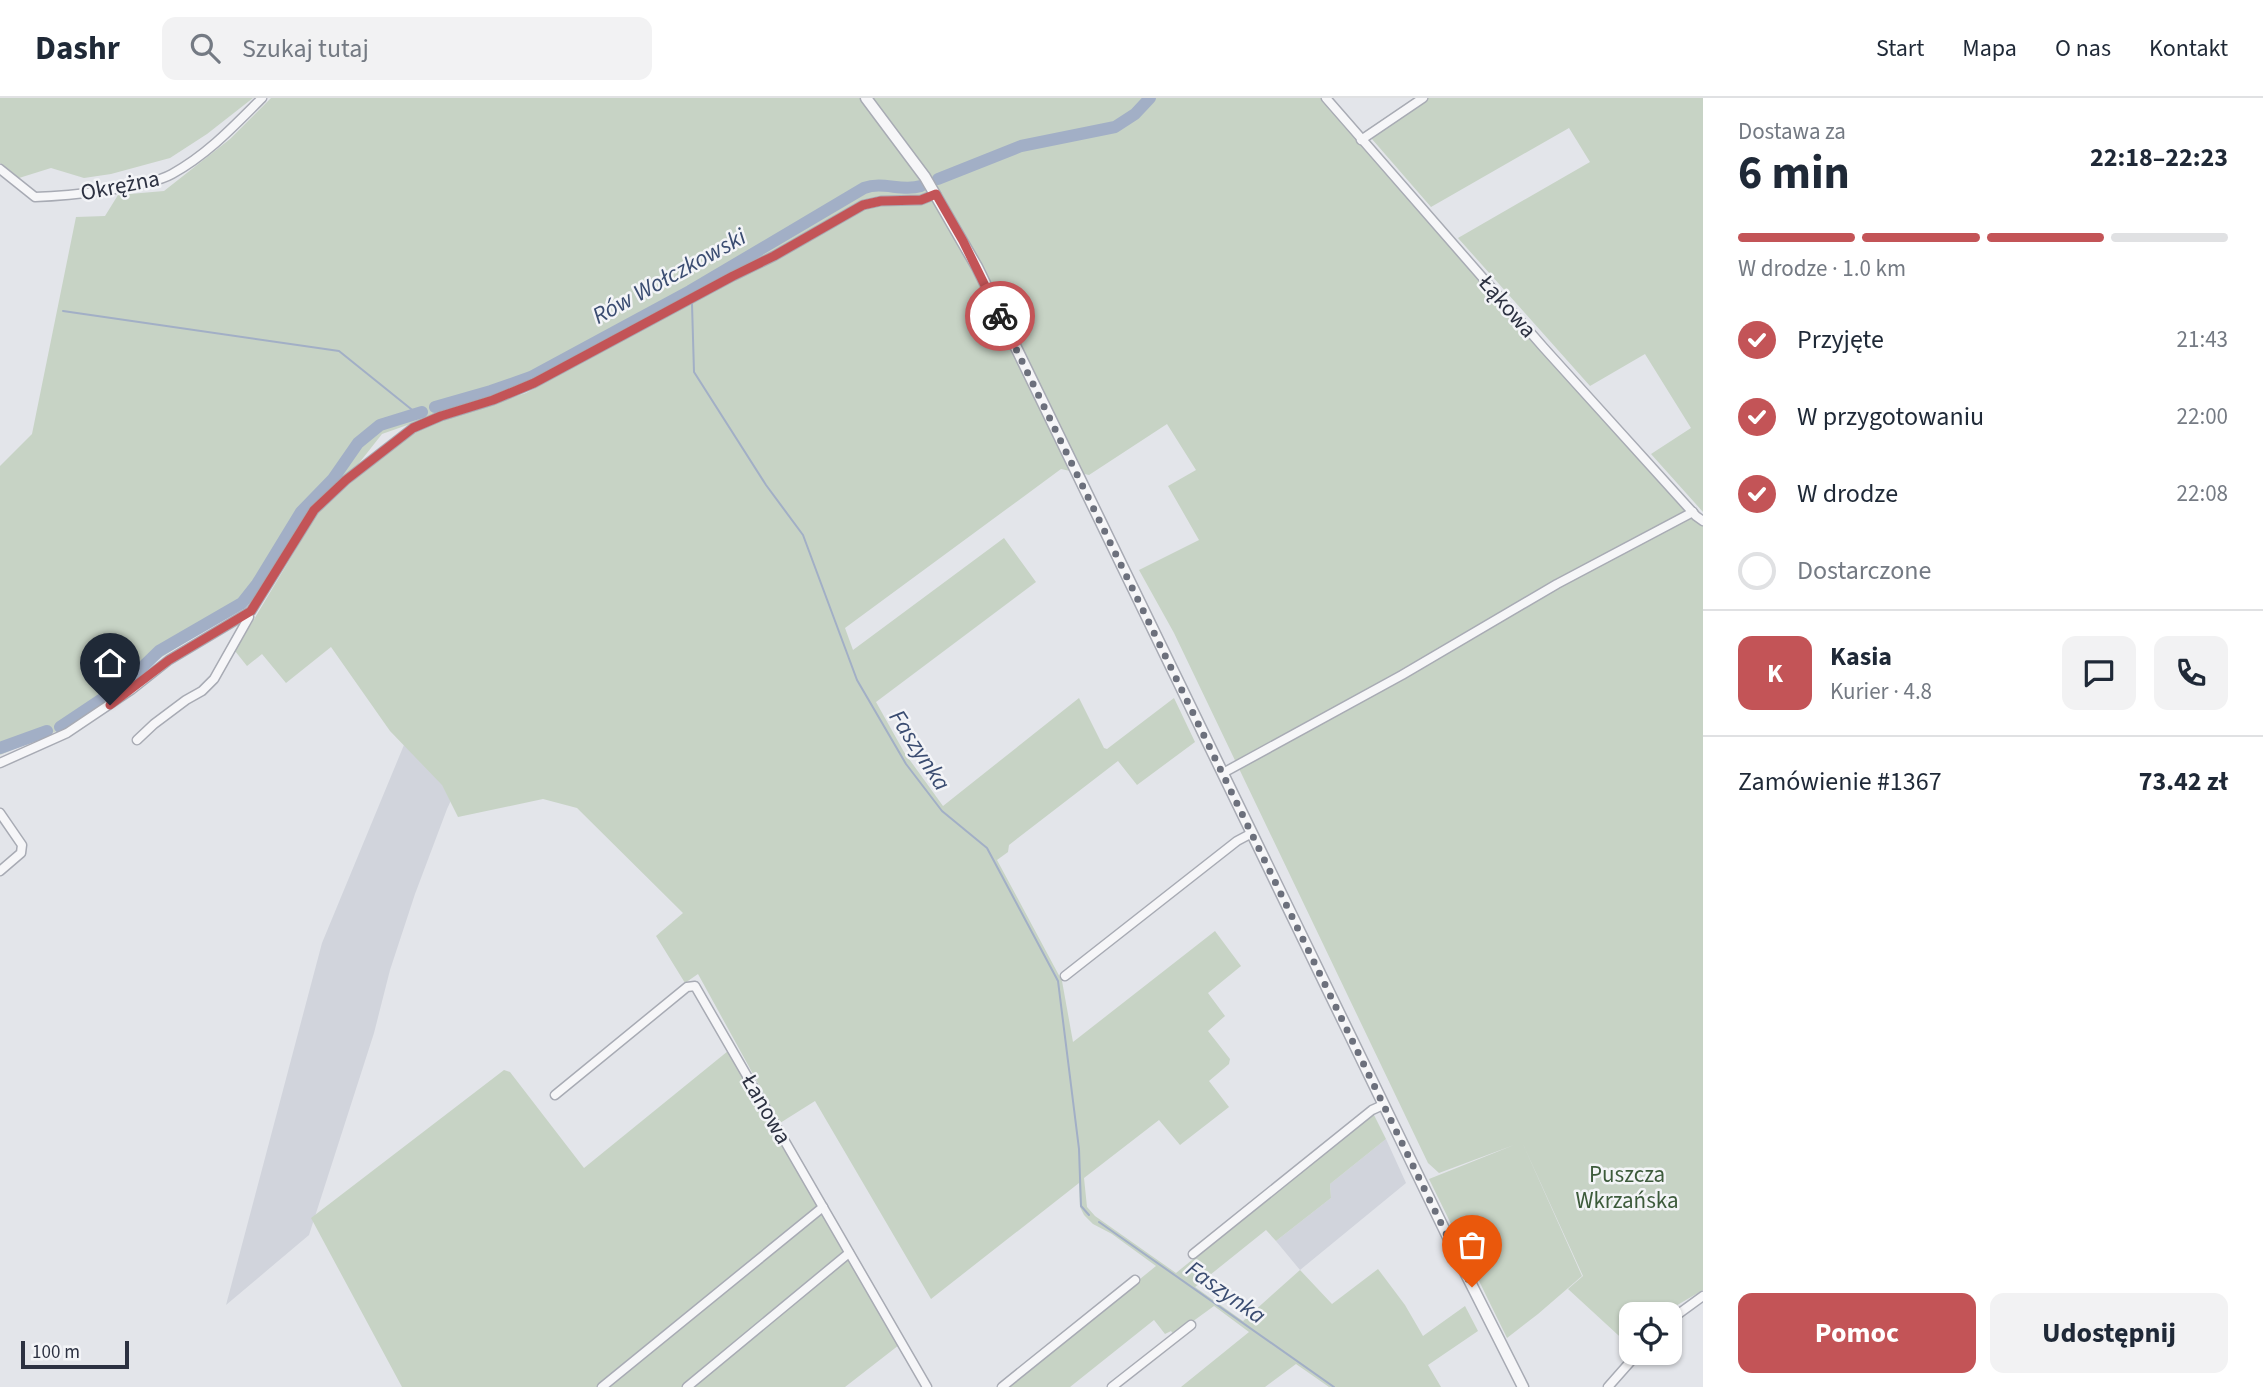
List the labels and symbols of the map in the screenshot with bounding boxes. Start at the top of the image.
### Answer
street label: Okrężna [78,162,162,209]
water label: Rów Wołczkowski [586,219,753,333]
street label: Łąkowa [1470,267,1544,345]
courier [965,281,1035,351]
pin [80,633,140,705]
water label: Faszynka [880,703,959,798]
street label: Łanowa [733,1067,800,1150]
park label: Puszcza Wkrzańska [1575,1158,1679,1217]
pin [1442,1215,1502,1287]
water label: Faszynka [1179,1252,1273,1333]
scale bar [21,1338,130,1370]

